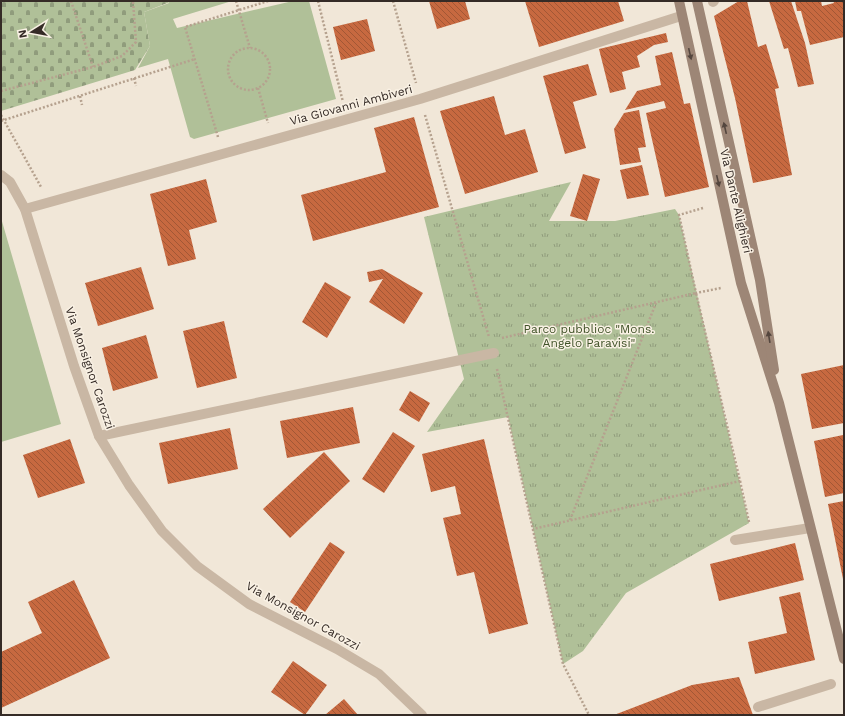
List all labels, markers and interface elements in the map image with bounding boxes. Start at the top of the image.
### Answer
north arrow [12,12,52,52]
text: N [16,29,30,39]
one-way arrow [687,49,693,61]
street label: Via Giovanni Ambiveri [288,82,414,128]
one-way arrow [722,122,728,134]
street label: Via Dante Alighieri [717,147,755,255]
one-way arrow [716,175,722,187]
street label: Via Monsignor Carozzi [62,305,118,431]
park label: Parco pubblioc "Mons. Angelo Paravisi" [524,322,654,350]
one-way arrow [765,331,771,343]
street label: Via Monsignor Carozzi [243,579,363,653]

